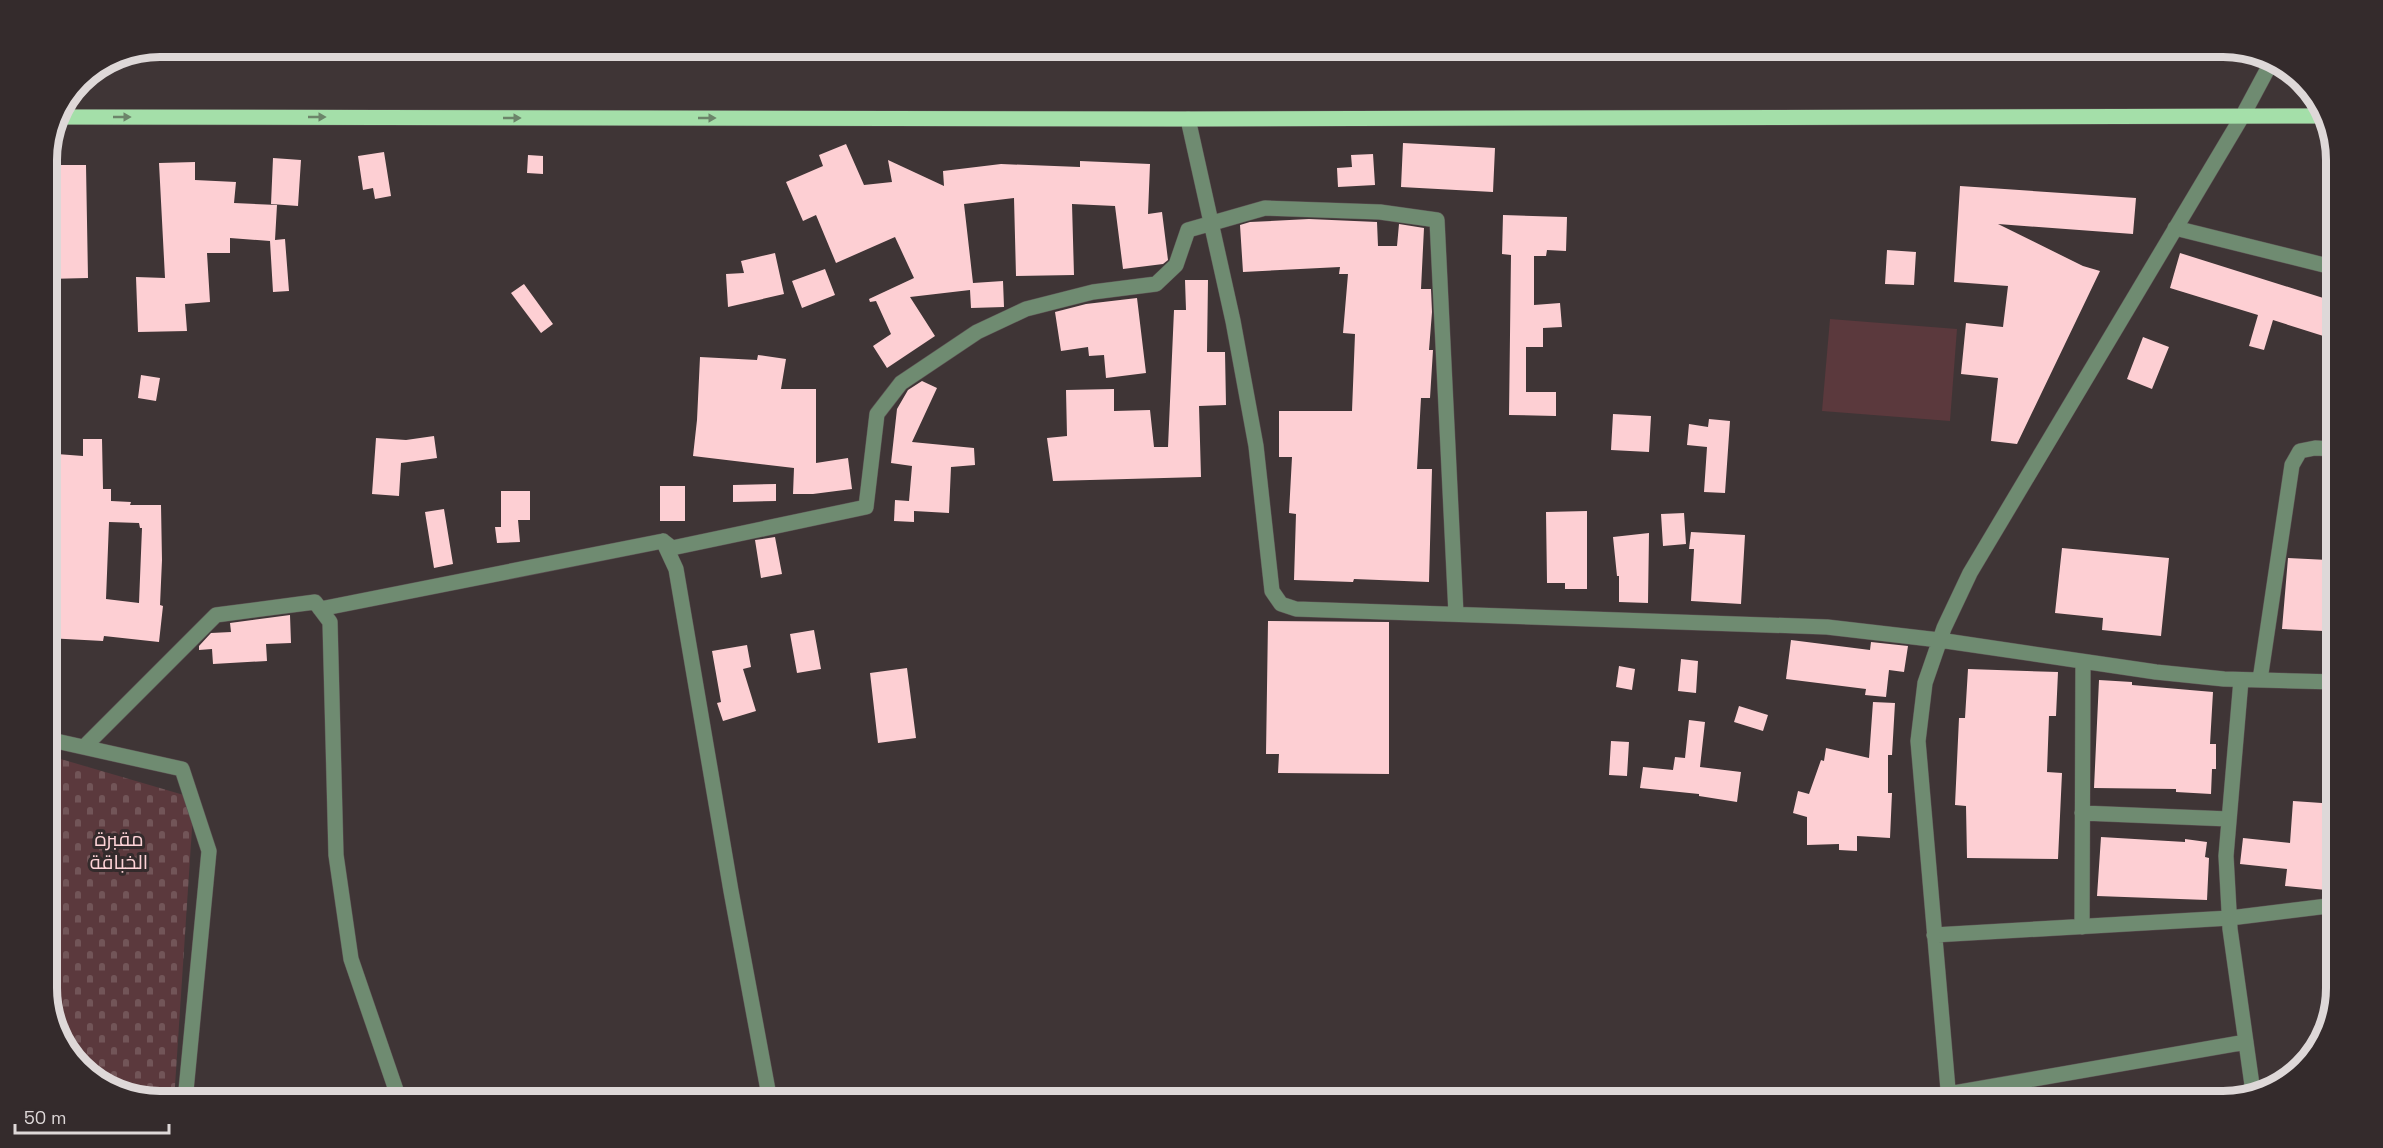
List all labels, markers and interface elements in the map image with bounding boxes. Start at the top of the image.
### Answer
one-way arrow [112,112,131,122]
one-way arrow [307,112,326,122]
one-way arrow [502,113,521,123]
one-way arrow [697,113,716,123]
park label: مقبرة الخباقة [90,826,148,875]
scale bar [15,1097,170,1135]
text: 50 m [24,1106,66,1129]

